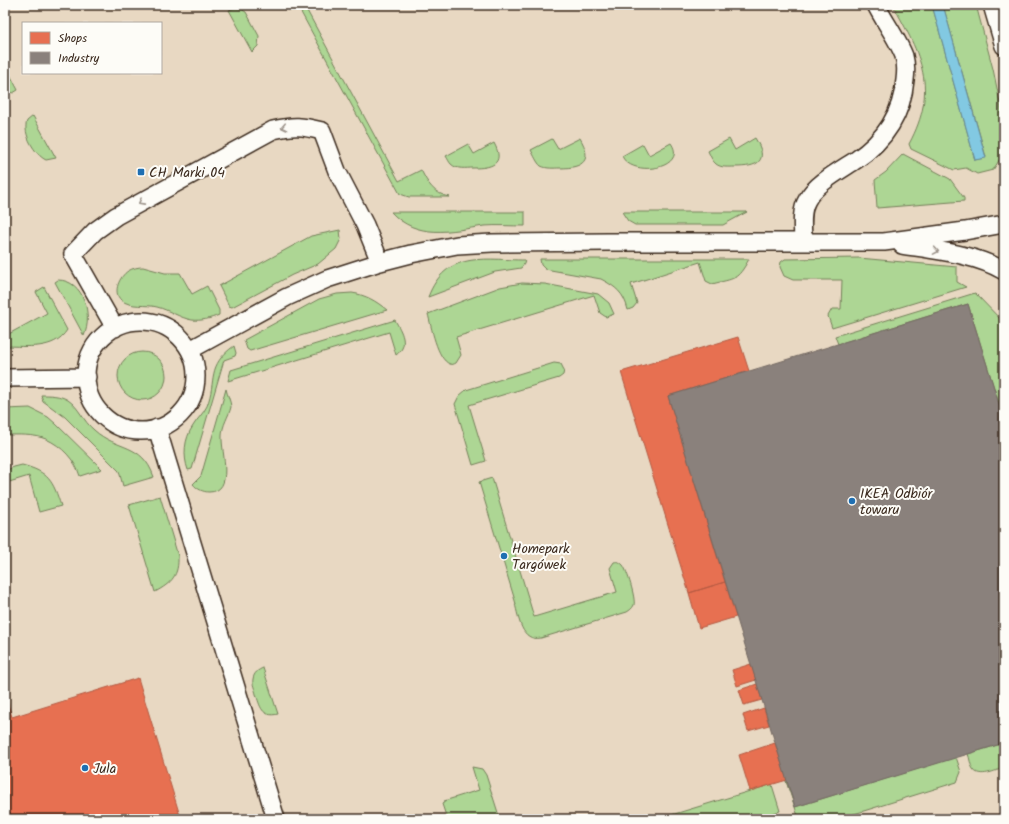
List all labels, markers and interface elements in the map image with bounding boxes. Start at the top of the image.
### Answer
legend [22,22,162,74]
text: Shops [58,29,87,48]
text: Industry [58,49,100,68]
one-way arrow [281,123,287,131]
place label: CH Marki 04 [149,162,225,184]
marker: CH Marki 04 [136,167,146,177]
one-way arrow [138,197,145,205]
one-way arrow [933,246,939,255]
place label: IKEA Odbiór towaru [860,483,934,521]
marker: IKEA Odbiór towaru [847,496,857,506]
place label: Homepark Targówek [512,538,570,576]
marker: Homepark Targówek [499,551,509,561]
place label: Jula [93,758,116,780]
marker: Jula [80,763,90,773]

